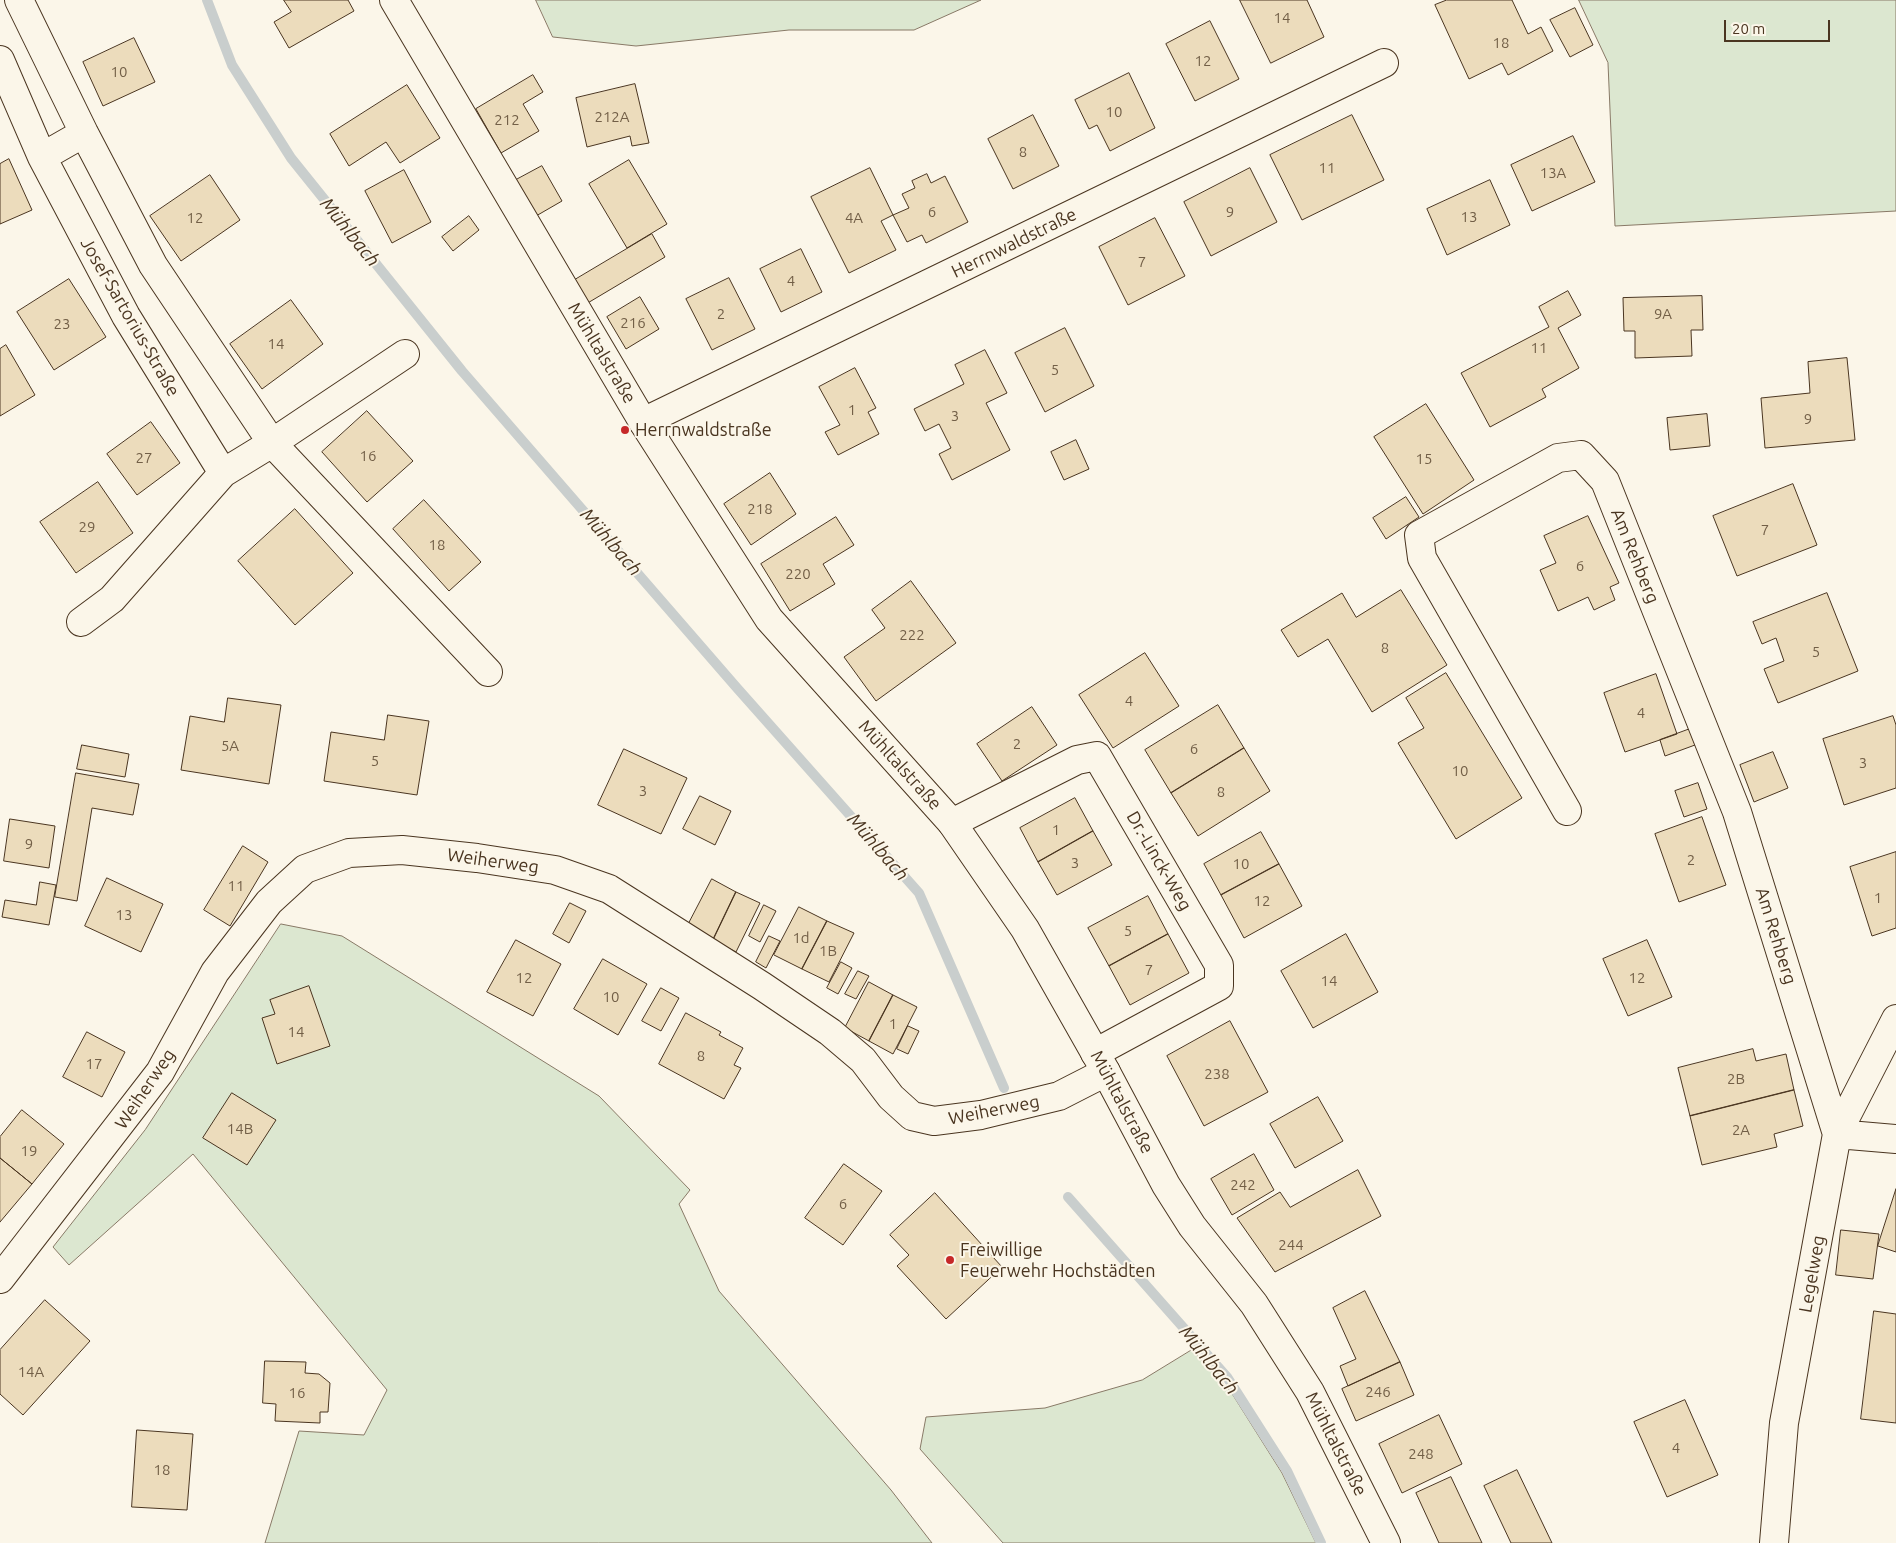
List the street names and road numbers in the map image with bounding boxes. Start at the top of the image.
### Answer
street label: Herrnwaldstraße [948,203,1080,283]
street label: Josef-Sartorius-Straße [76,234,184,400]
street label: Mühltalstraße [563,299,641,407]
street label: Am Rehberg [1606,505,1664,607]
street label: Mühltalstraße [854,716,946,814]
street label: Dr.-Linck-Weg [1122,807,1196,915]
street label: Weiherweg [446,844,540,878]
street label: Am Rehberg [1751,885,1801,987]
street label: Weiherweg [110,1045,180,1133]
street label: Mühltalstraße [1086,1047,1158,1157]
street label: Weiherweg [947,1091,1041,1129]
street label: Legelweg [1795,1234,1829,1314]
street label: Mühltalstraße [1301,1388,1371,1500]

